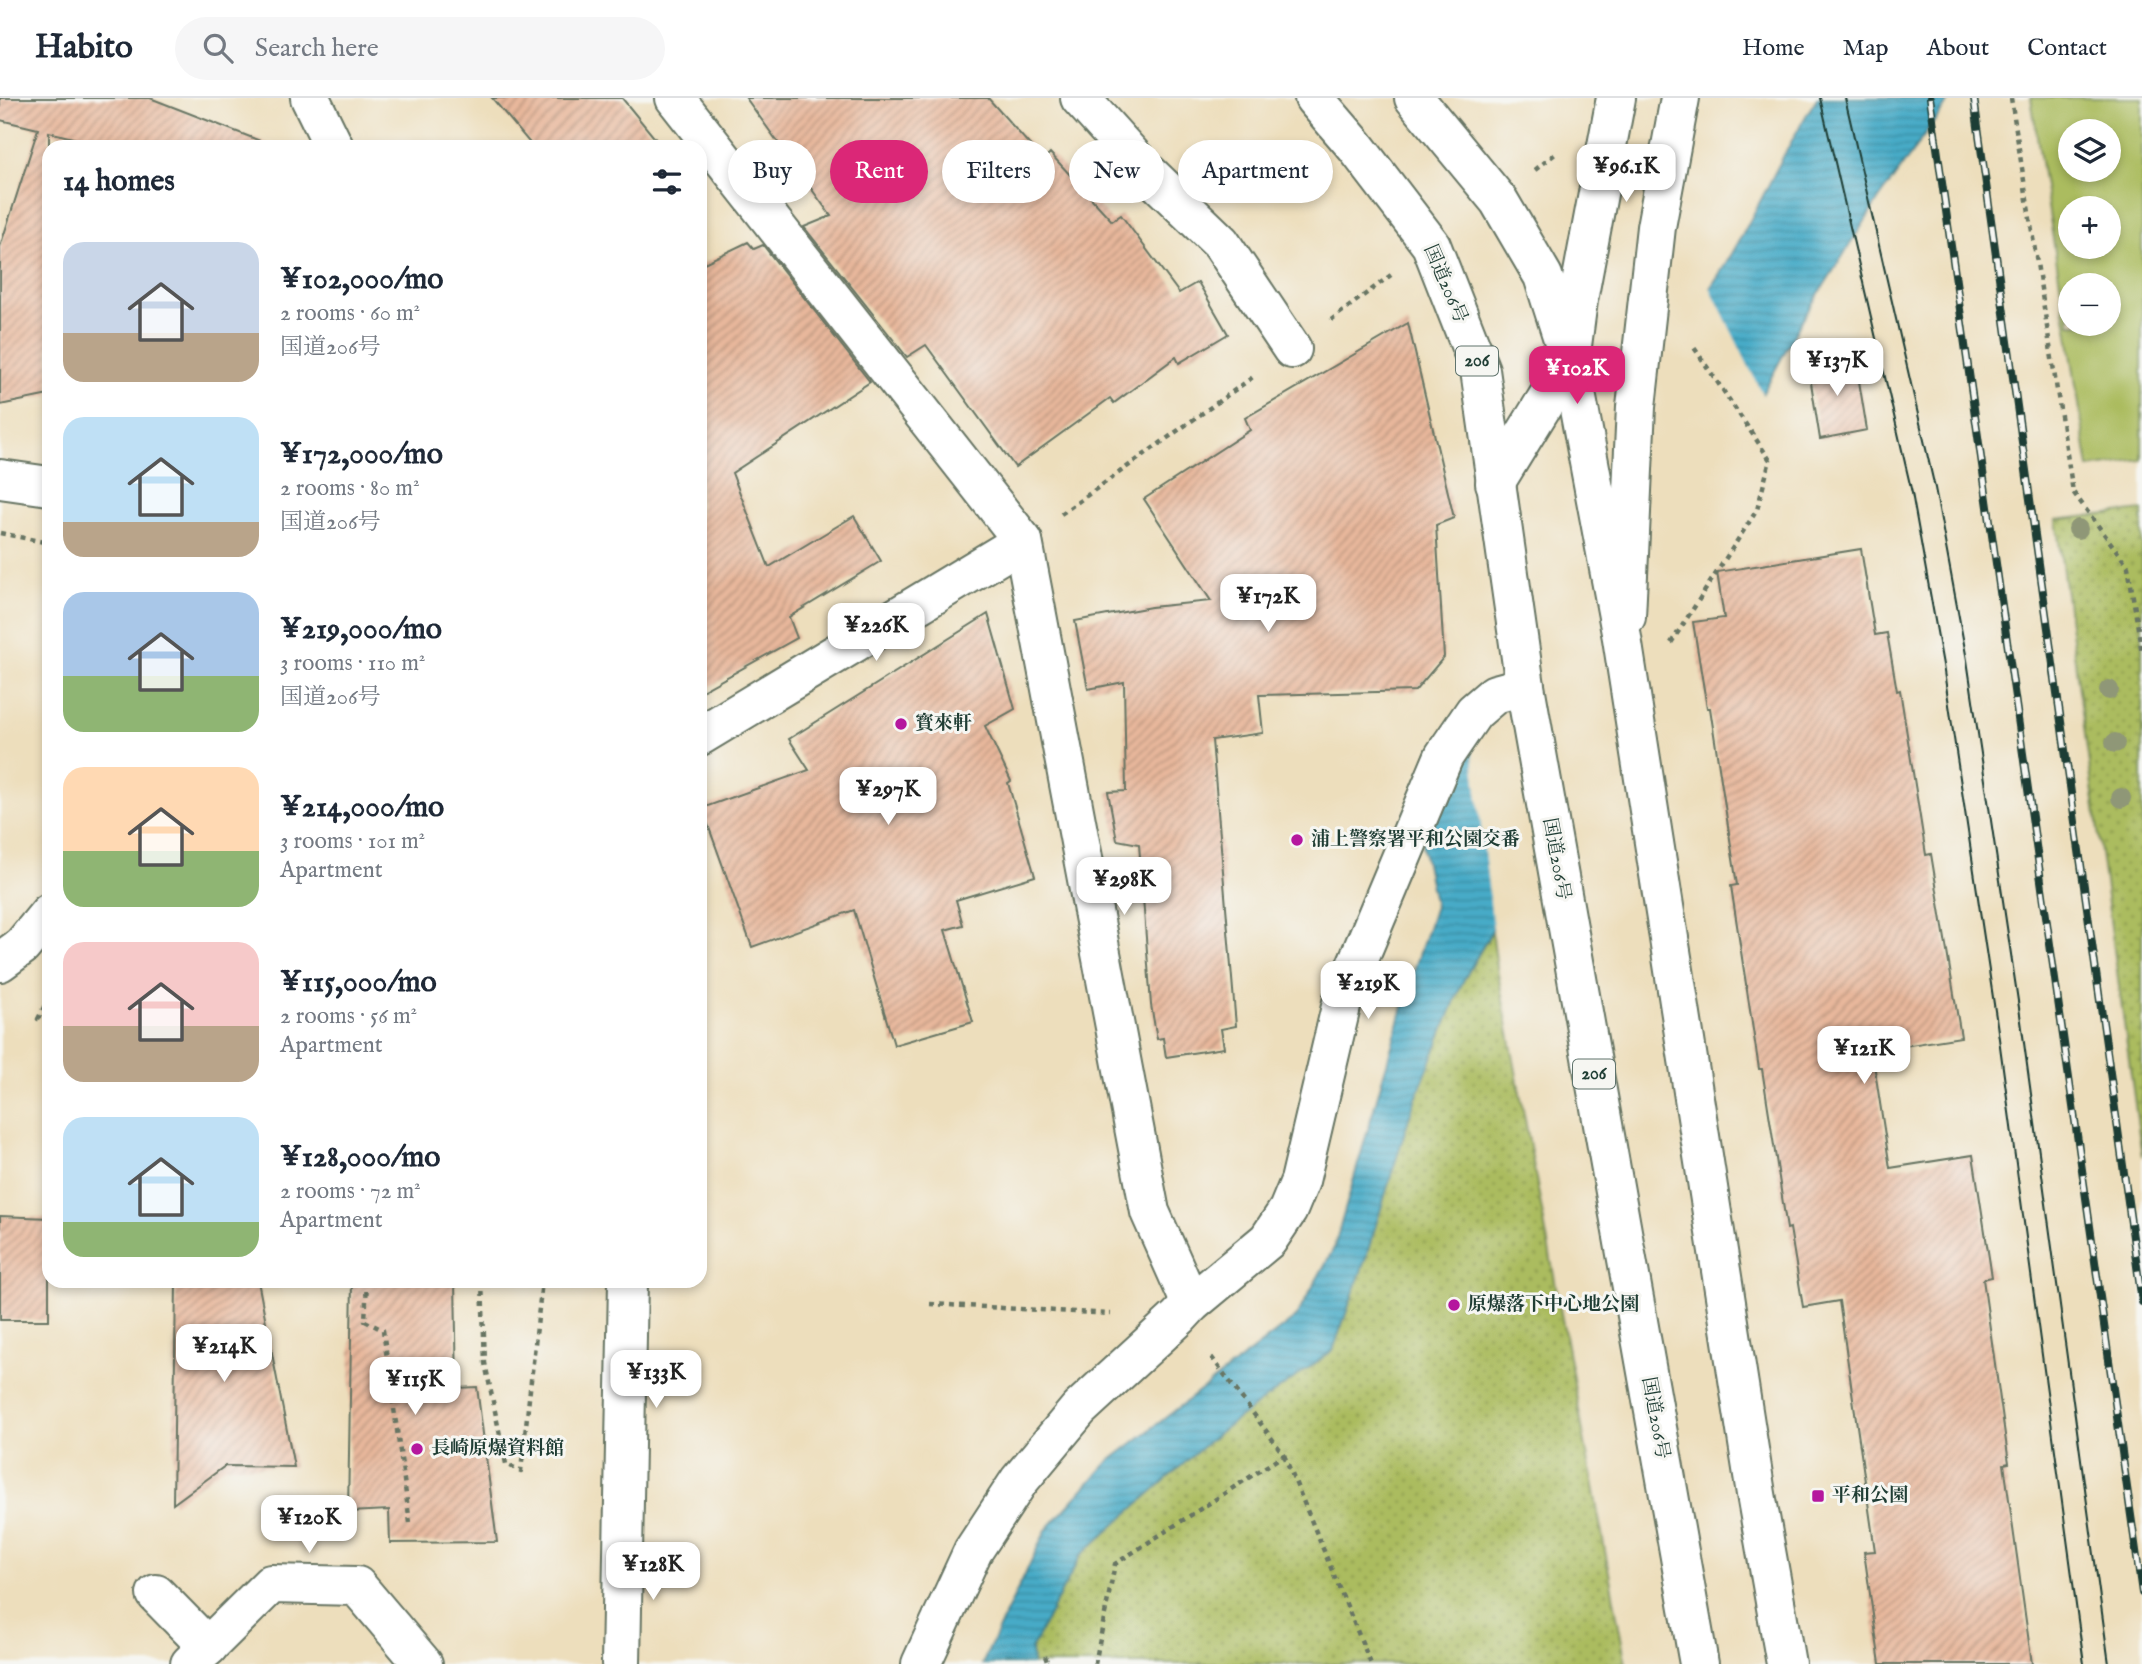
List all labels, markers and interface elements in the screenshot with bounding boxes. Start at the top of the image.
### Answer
search box [175,17,665,80]
text: Habito [35,27,133,69]
icon: search [199,29,237,67]
text: Search here [255,32,379,65]
text: Home [1742,33,1805,64]
text: Map [1843,33,1889,64]
text: About [1927,33,1989,64]
text: Contact [2027,33,2107,64]
map controls [2058,119,2121,336]
button: layers [2058,119,2121,182]
chip: Buy [728,140,816,203]
chip: Rent [830,140,928,203]
chip: Filters [942,140,1055,203]
chip: New [1069,140,1164,203]
chip: Apartment [1178,140,1333,203]
pin: ¥96.1K [1569,144,1683,204]
text: ¥96.1K [1593,152,1659,181]
text: 14 homes [63,163,175,201]
icon: filters [648,163,686,201]
button: + [2058,196,2121,259]
street label: 国道206号 [1418,241,1472,327]
text: ¥102,000/mo [280,261,443,299]
icon: home [119,270,203,354]
button: − [2058,273,2121,336]
text: 2 rooms · 60 m² [280,299,420,328]
text: 国道206号 [280,333,381,362]
pin: ¥137K [1788,338,1886,398]
road number: 206 [1456,346,1498,376]
pin: ¥102K [1528,346,1626,406]
text: ¥137K [1806,346,1868,375]
text: ¥102K [1545,354,1609,383]
text: ¥172,000/mo [280,436,443,474]
icon: home [119,445,203,529]
text: 2 rooms · 80 m² [280,474,420,503]
text: 国道206号 [280,508,381,537]
pin: ¥172K [1219,574,1317,634]
text: ¥172K [1236,582,1300,611]
pin: ¥226K [827,603,925,663]
text: ¥219,000/mo [280,611,442,649]
text: ¥226K [844,611,908,640]
icon: home [119,620,203,704]
text: 3 rooms · 110 m² [280,649,425,678]
text: 国道206号 [280,683,381,712]
place label: 寳來軒 [915,712,972,736]
marker: 寳來軒 [893,716,909,732]
pin: ¥297K [839,768,937,827]
text: ¥297K [856,775,921,804]
text: ¥214,000/mo [280,789,444,827]
icon: home [119,795,203,879]
street label: 国道206号 [1537,816,1575,902]
text: 3 rooms · 101 m² [280,827,425,856]
place label: 浦上警察署平和公園交番 [1311,828,1520,852]
marker: 浦上警察署平和公園交番 [1289,832,1305,848]
text: Apartment [280,856,383,885]
pin: ¥298K [1075,858,1173,917]
text: ¥298K [1092,865,1156,894]
pin: ¥219K [1319,962,1417,1021]
text: ¥115,000/mo [280,964,437,1002]
text: ¥219K [1337,969,1399,998]
icon: home [119,970,203,1054]
text: 2 rooms · 56 m² [280,1002,417,1031]
pin: ¥121K [1815,1026,1913,1086]
text: Apartment [280,1031,383,1060]
text: ¥121K [1833,1034,1895,1063]
road number: 206 [1573,1059,1615,1088]
text: ¥128,000/mo [280,1139,441,1177]
icon: home [119,1145,203,1229]
text: 2 rooms · 72 m² [280,1177,421,1206]
text: Apartment [280,1206,383,1235]
place label: 原爆落下中心地公園 [1468,1293,1639,1317]
marker: 原爆落下中心地公園 [1446,1297,1462,1313]
pin: ¥214K [175,1324,273,1384]
text: ¥214K [192,1332,256,1361]
pin: ¥133K [607,1350,705,1410]
pin: ¥115K [366,1358,464,1417]
text: ¥133K [626,1358,686,1387]
text: ¥115K [386,1365,444,1394]
street label: 国道206号 [1636,1375,1674,1461]
place label: 長崎原爆資料館 [431,1437,564,1461]
marker: 長崎原爆資料館 [409,1441,425,1457]
place label: 平和公園 [1832,1484,1908,1508]
marker: 平和公園 [1810,1488,1826,1504]
pin: ¥120K [260,1496,358,1555]
text: ¥120K [277,1503,341,1532]
pin: ¥128K [604,1542,702,1602]
text: ¥128K [622,1550,684,1579]

